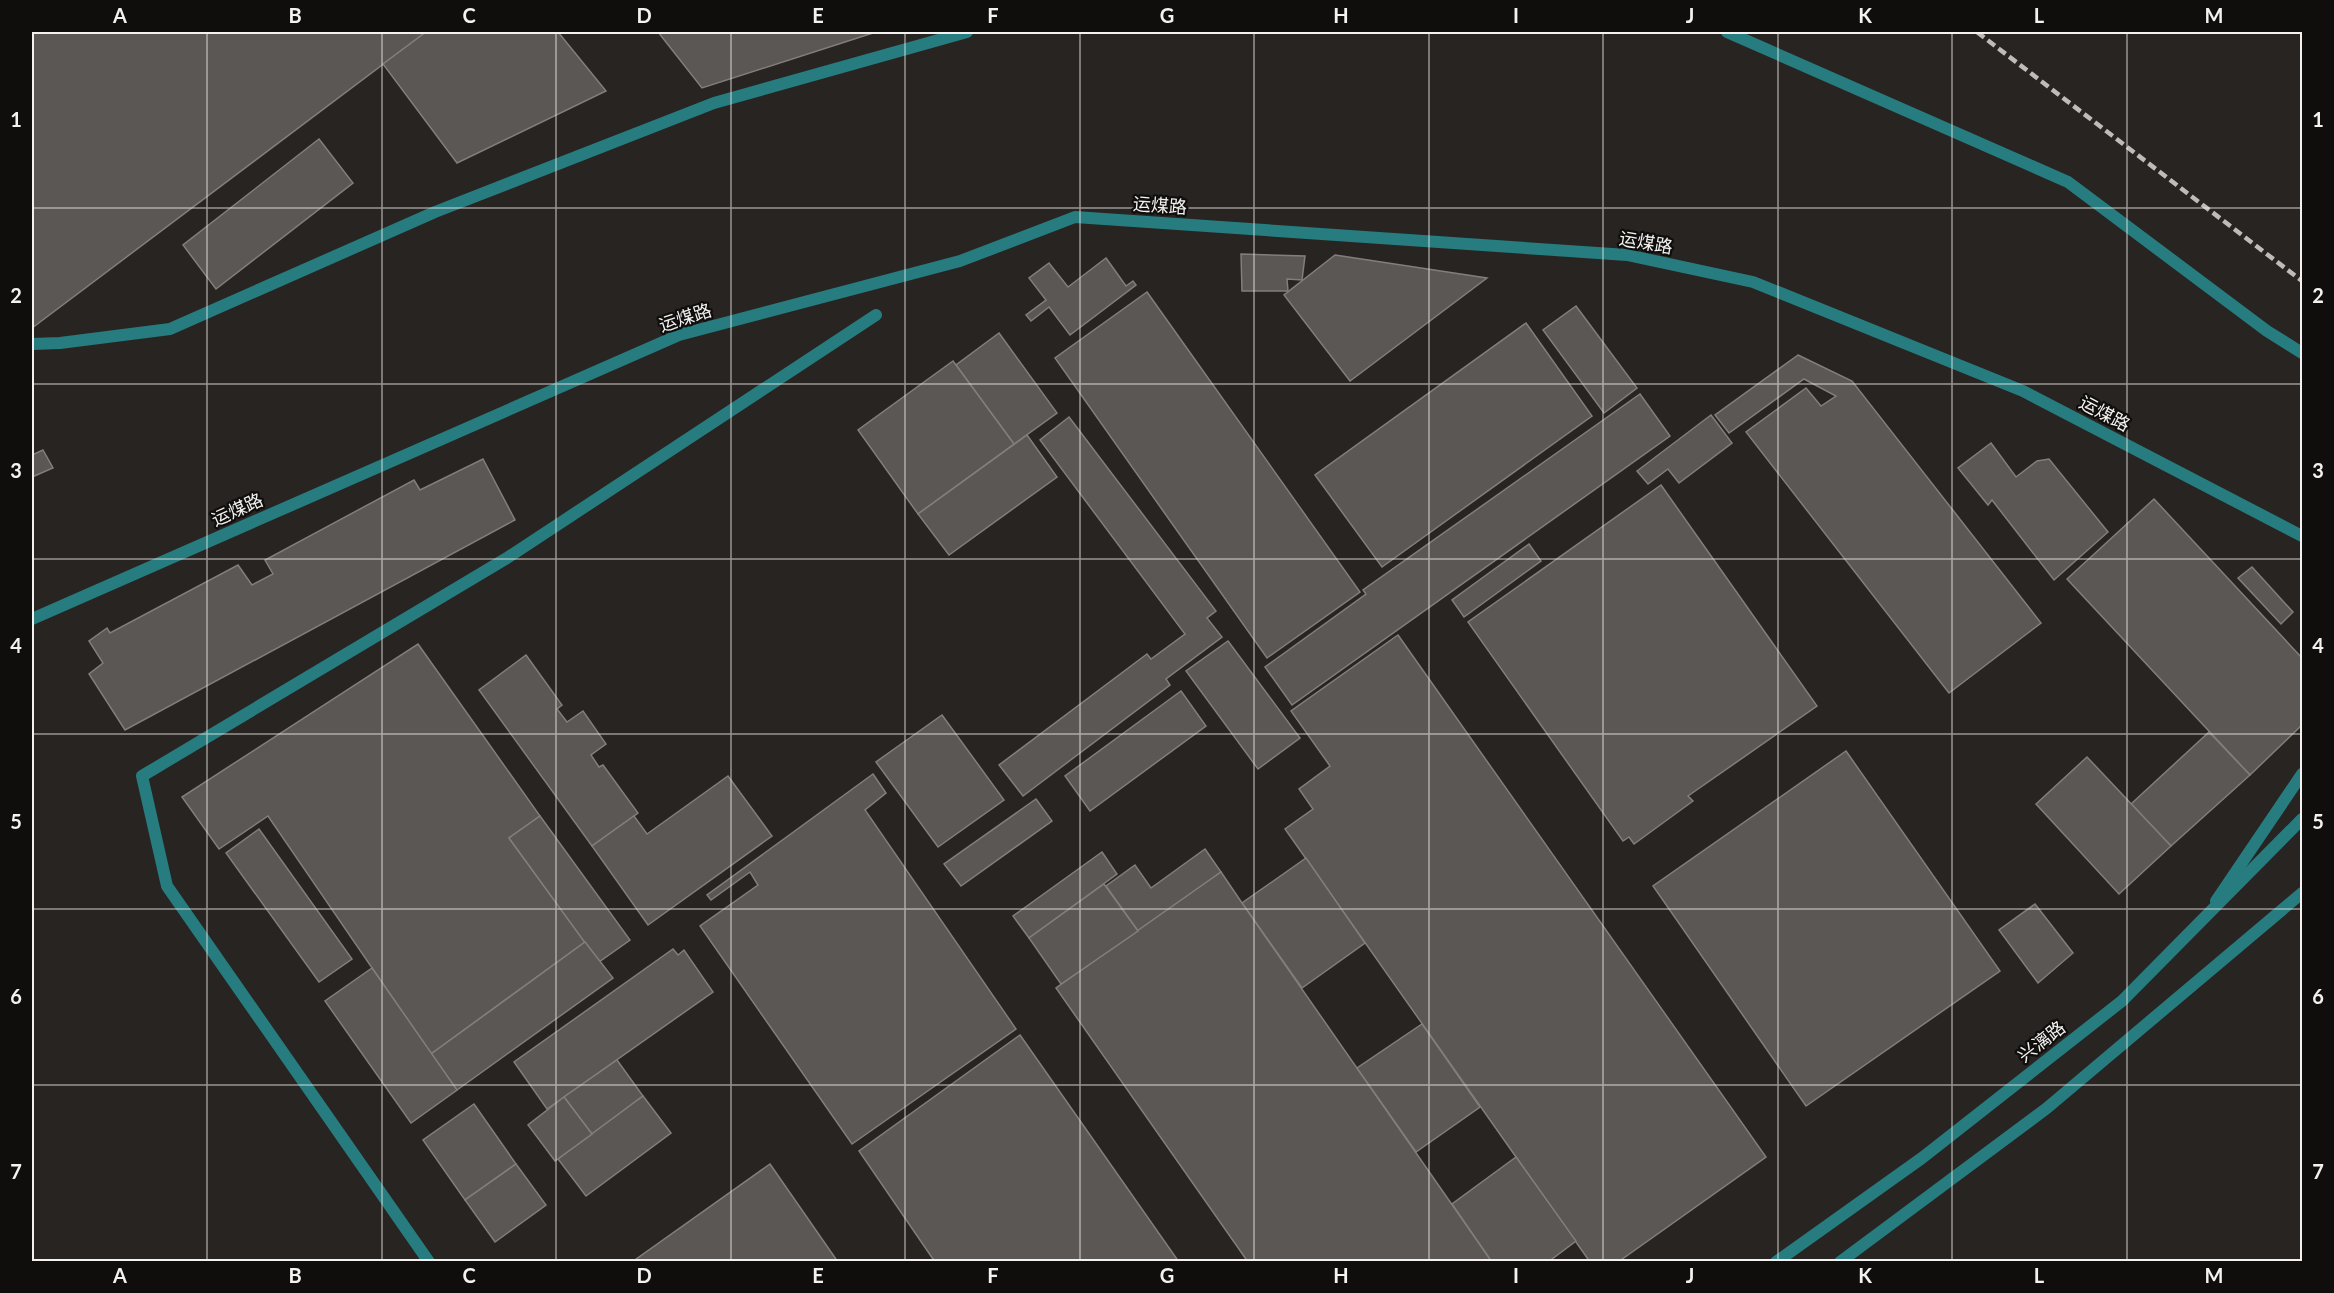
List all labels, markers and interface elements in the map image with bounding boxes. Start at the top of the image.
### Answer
text: A [112,3,127,27]
text: B [288,3,302,27]
text: C [462,3,476,27]
text: D [636,3,652,27]
text: E [812,3,824,27]
text: F [987,3,999,27]
text: G [1160,3,1174,27]
text: H [1333,3,1349,27]
text: I [1513,3,1519,27]
text: J [1686,3,1694,27]
text: K [1858,3,1872,27]
text: L [2034,3,2045,27]
text: M [2205,3,2223,27]
text: 1 [10,107,22,131]
text: 1 [2312,107,2324,131]
street label: 运煤路 [1132,192,1188,218]
street label: 运煤路 [1618,226,1674,258]
text: 2 [10,283,22,307]
text: 2 [2312,283,2324,307]
street label: 运煤路 [656,298,714,336]
street label: 运煤路 [2076,391,2134,435]
text: 3 [10,458,22,482]
text: 3 [2312,458,2324,482]
street label: 运煤路 [208,488,266,530]
text: 4 [10,633,22,657]
text: 4 [2312,633,2324,657]
text: 5 [10,809,22,833]
text: 5 [2312,809,2324,833]
text: 6 [10,984,22,1008]
text: 6 [2312,984,2324,1008]
street label: 兴漓路 [2013,1016,2069,1066]
text: 7 [10,1159,22,1183]
text: 7 [2312,1159,2324,1183]
text: A [112,1263,127,1287]
text: B [288,1263,302,1287]
text: C [462,1263,476,1287]
text: D [636,1263,652,1287]
text: E [812,1263,824,1287]
text: F [987,1263,999,1287]
text: G [1160,1263,1174,1287]
text: H [1333,1263,1349,1287]
text: I [1513,1263,1519,1287]
text: J [1686,1263,1694,1287]
text: K [1858,1263,1872,1287]
text: L [2034,1263,2045,1287]
text: M [2205,1263,2223,1287]

